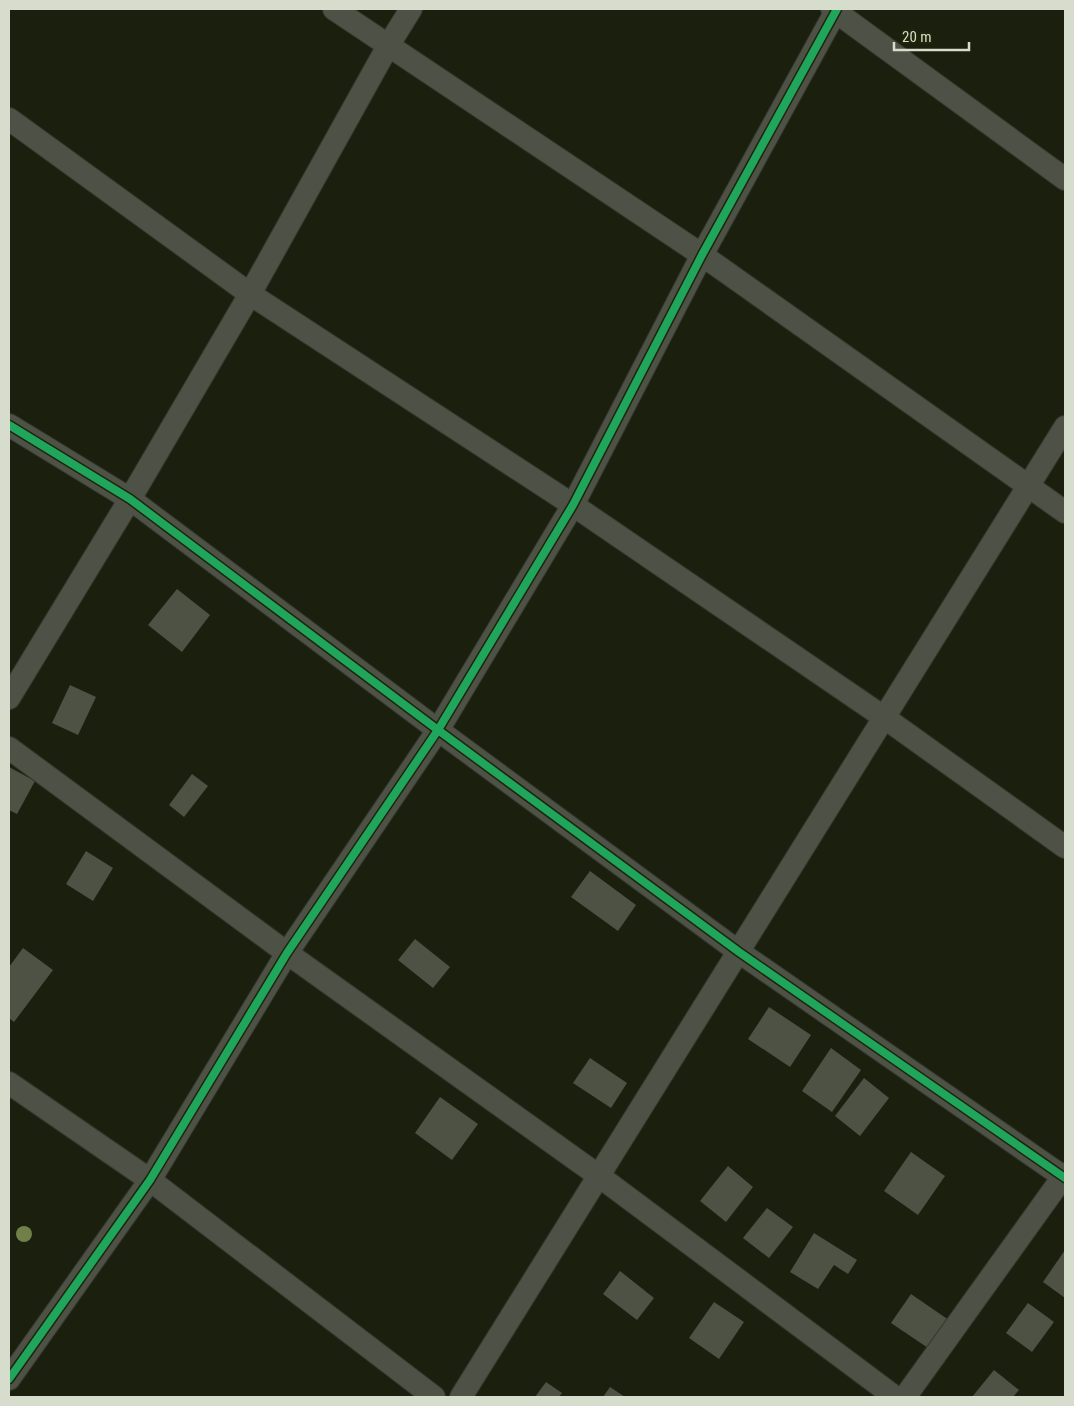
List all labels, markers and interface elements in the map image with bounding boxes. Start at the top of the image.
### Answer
scale bar [894,20,969,52]
text: 20 m [902,28,932,46]

